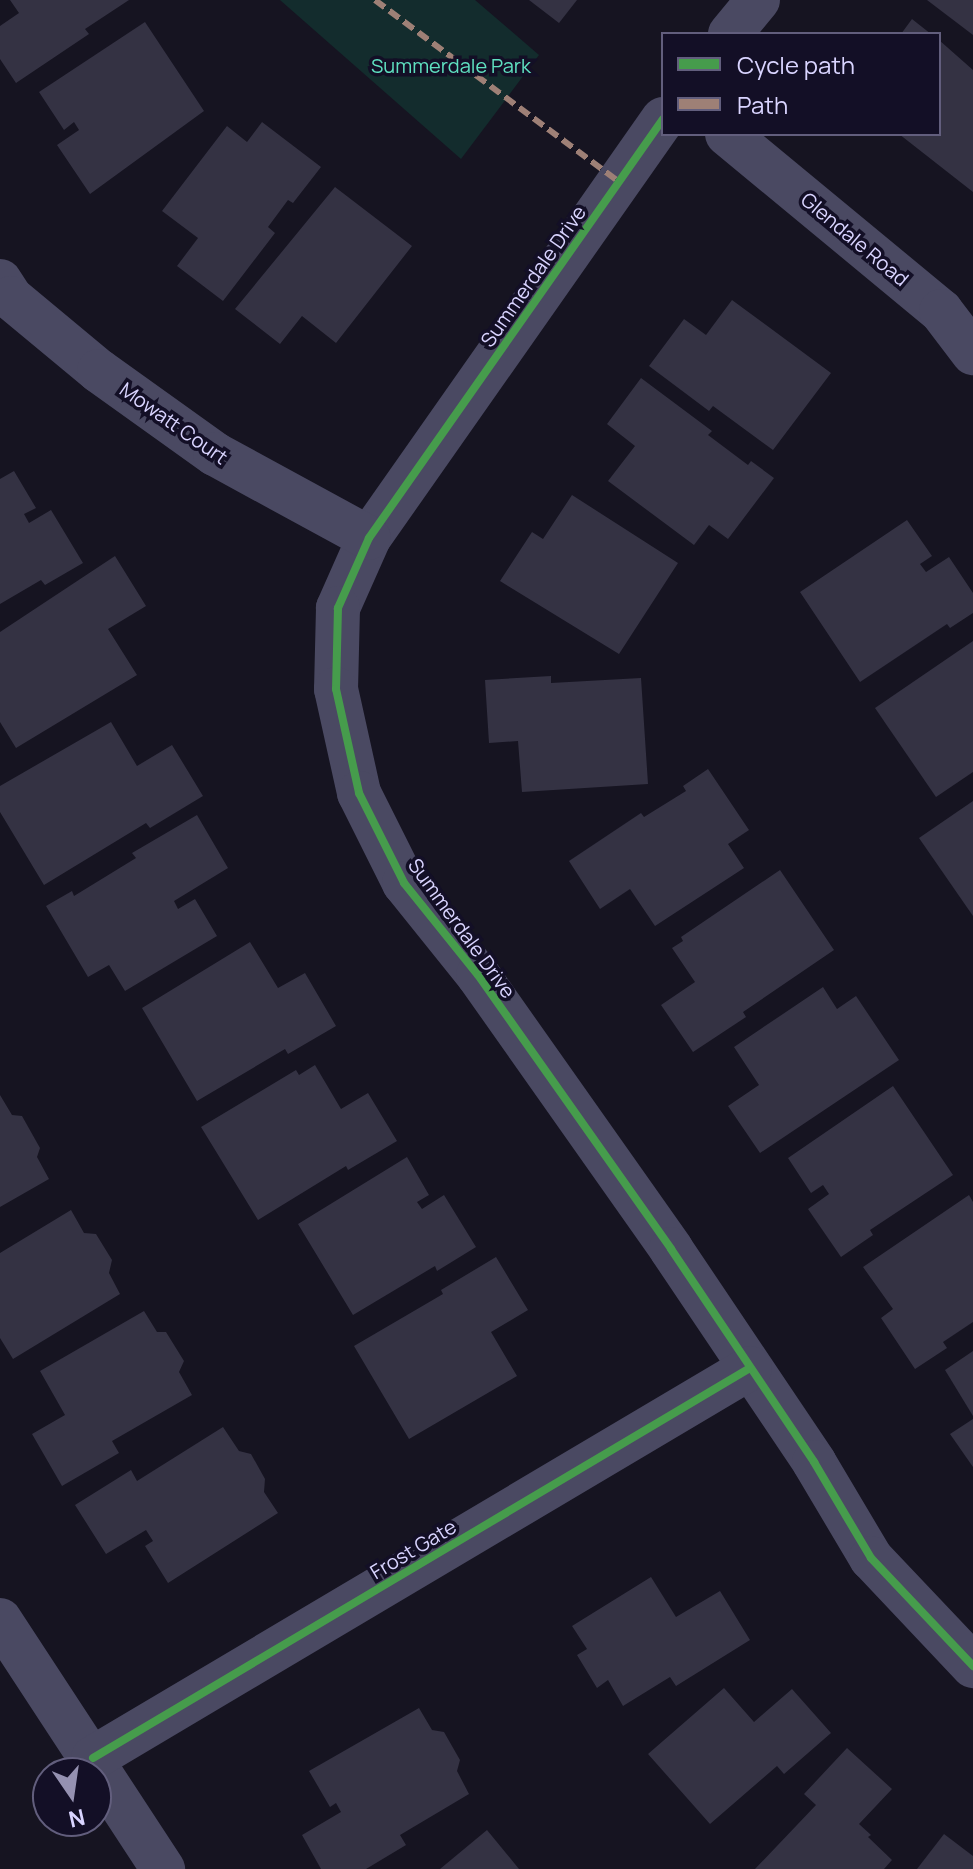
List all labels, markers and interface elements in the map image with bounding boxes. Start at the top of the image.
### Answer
legend [661,32,941,136]
text: Cycle path [737,48,855,81]
park label: Summerdale Park [371,53,531,77]
text: Path [737,88,788,121]
street label: Glendale Road [796,187,914,291]
street label: Summerdale Drive [475,201,591,351]
street label: Mowatt Court [115,377,233,469]
street label: Summerdale Drive [403,853,521,1003]
street label: Frost Gate [366,1514,460,1584]
north arrow [32,1757,112,1837]
text: N [66,1802,88,1835]

